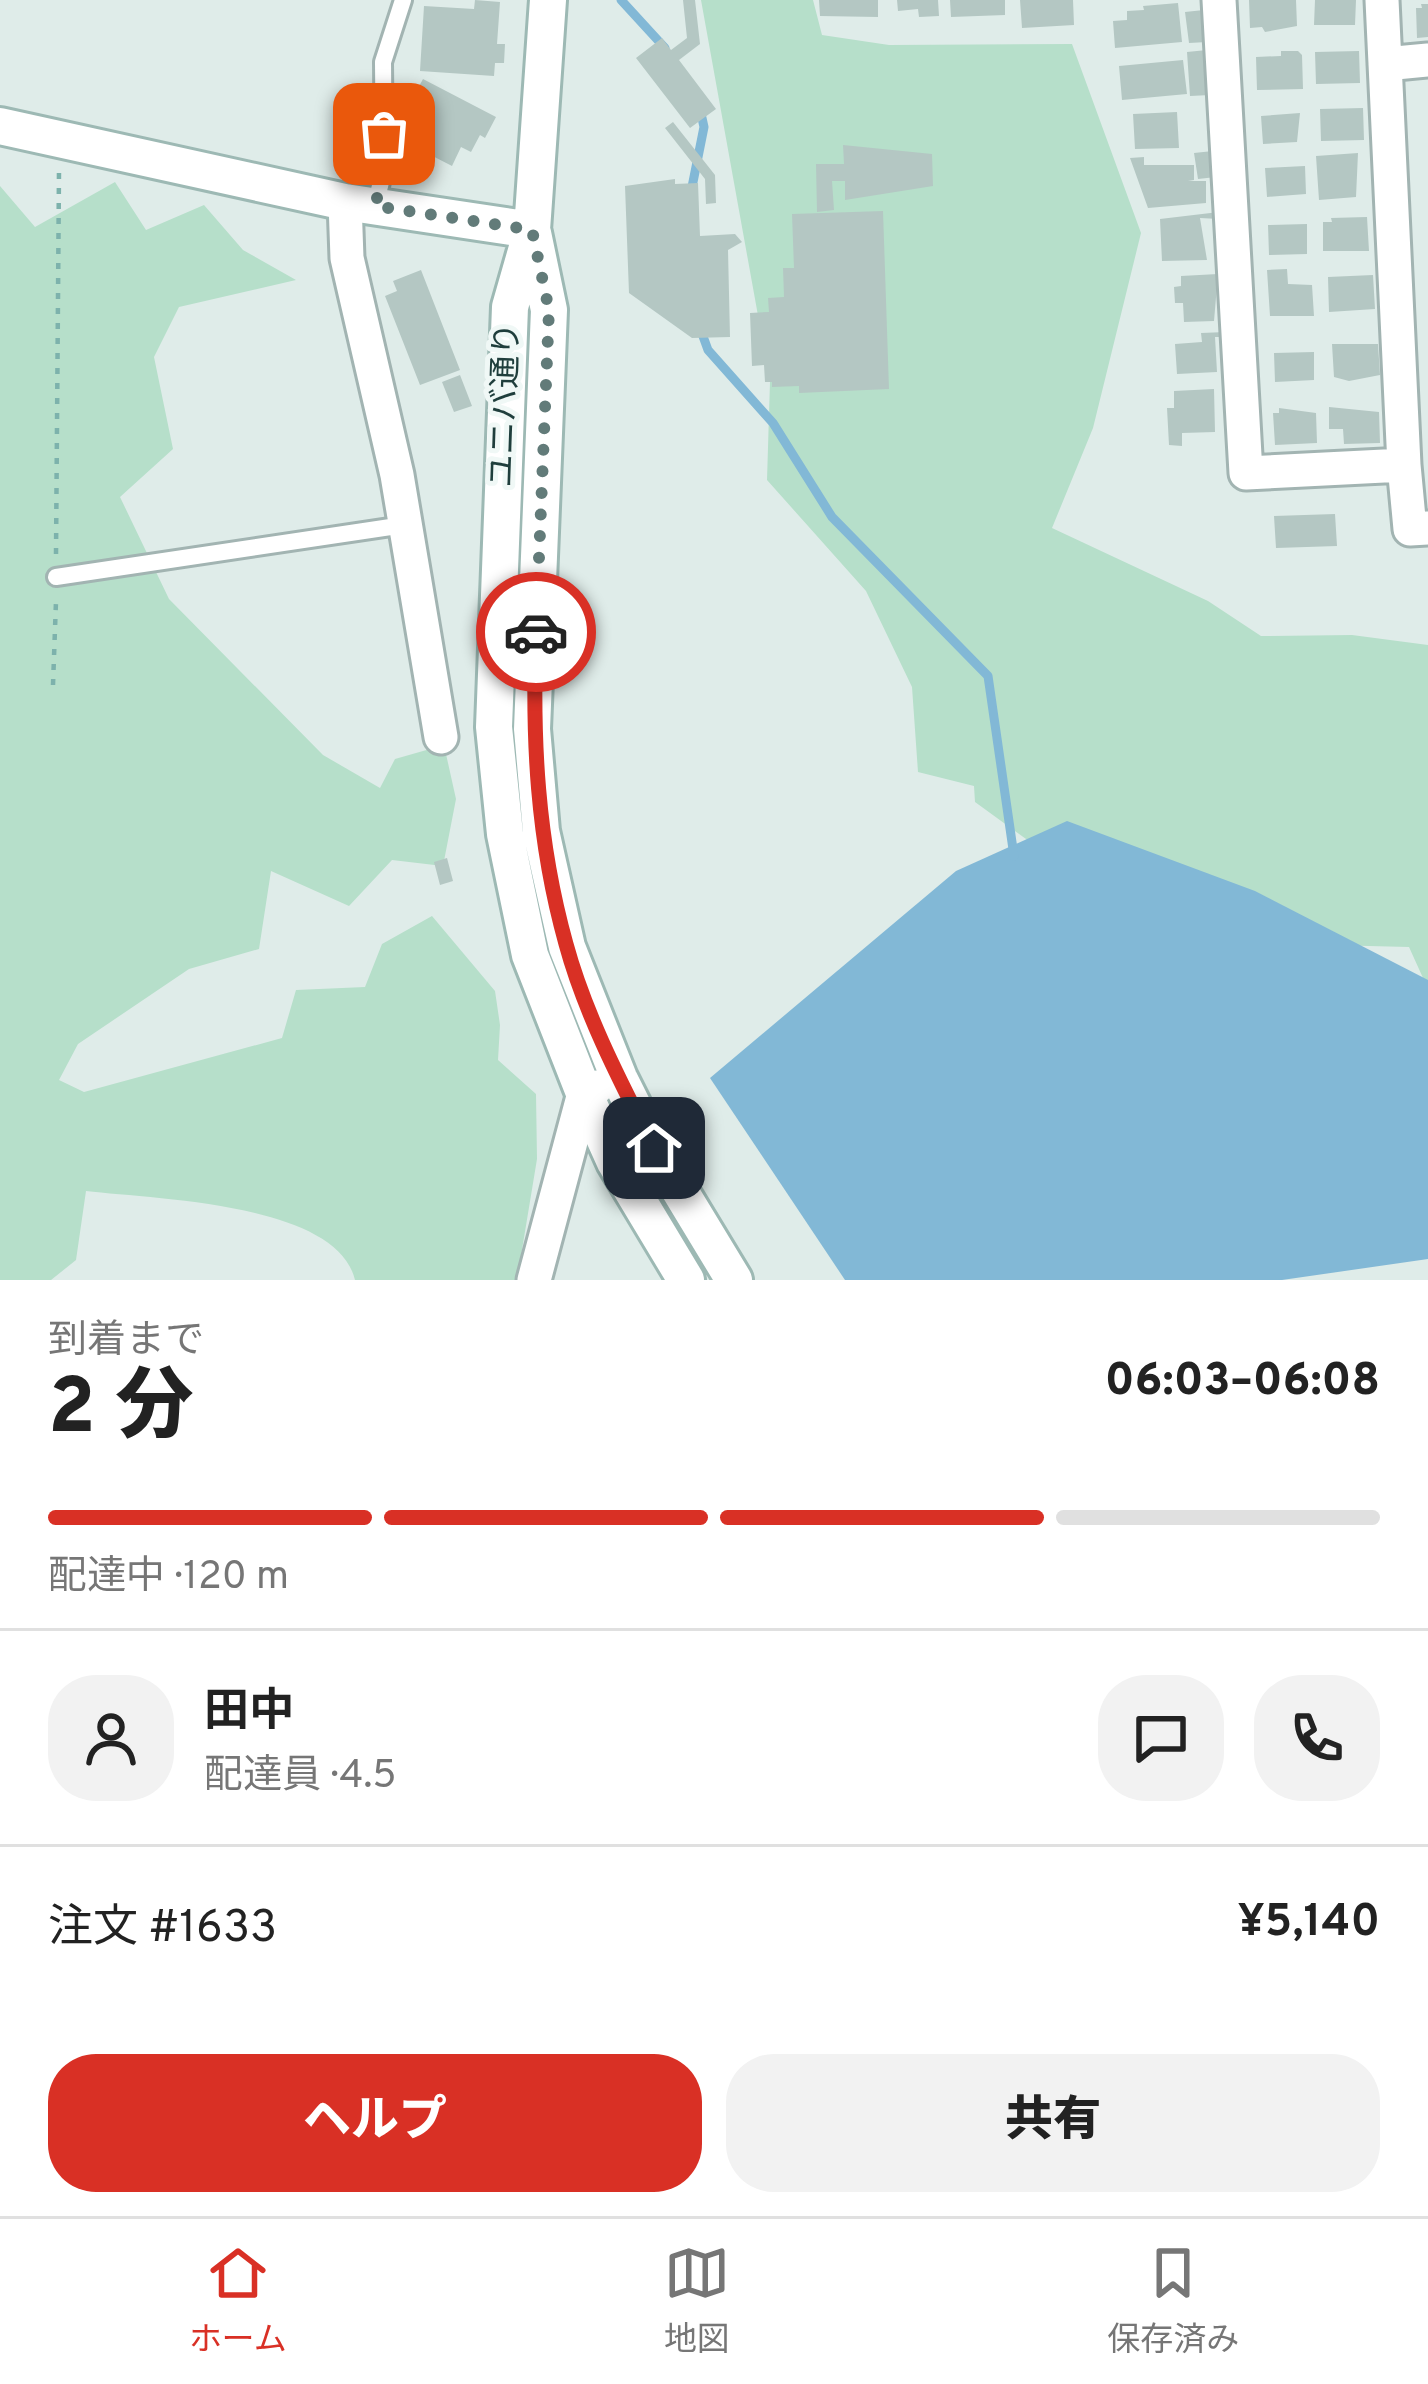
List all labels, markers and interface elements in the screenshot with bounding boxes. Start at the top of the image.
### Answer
pin [333,83,435,185]
icon: bag [351,101,417,167]
street label: ユニバ通り [483,322,531,488]
courier [476,572,596,692]
icon: car [503,599,569,665]
pin [603,1097,705,1199]
icon: home [621,1115,687,1181]
text: 到着まで [48,1318,204,1367]
text: 06:03–06:08 [1105,1354,1380,1411]
text: 2 分 [48,1362,194,1461]
text: 配達中 · 120 m [48,1554,289,1603]
button: person [48,1675,174,1801]
button: chat [1098,1675,1224,1801]
button: phone [1254,1675,1380,1801]
text: 田中 [204,1685,294,1742]
text: 配達員 · 4.5 [204,1753,396,1802]
text: ¥5,140 [1237,1895,1380,1952]
text: 注文 #1633 [48,1901,277,1958]
button: ヘルプ [48,2054,702,2192]
button: 共有 [726,2054,1380,2192]
tab: ホーム [189,2240,287,2363]
tab: 地図 [664,2240,730,2363]
tab: 保存済み [1107,2240,1239,2363]

